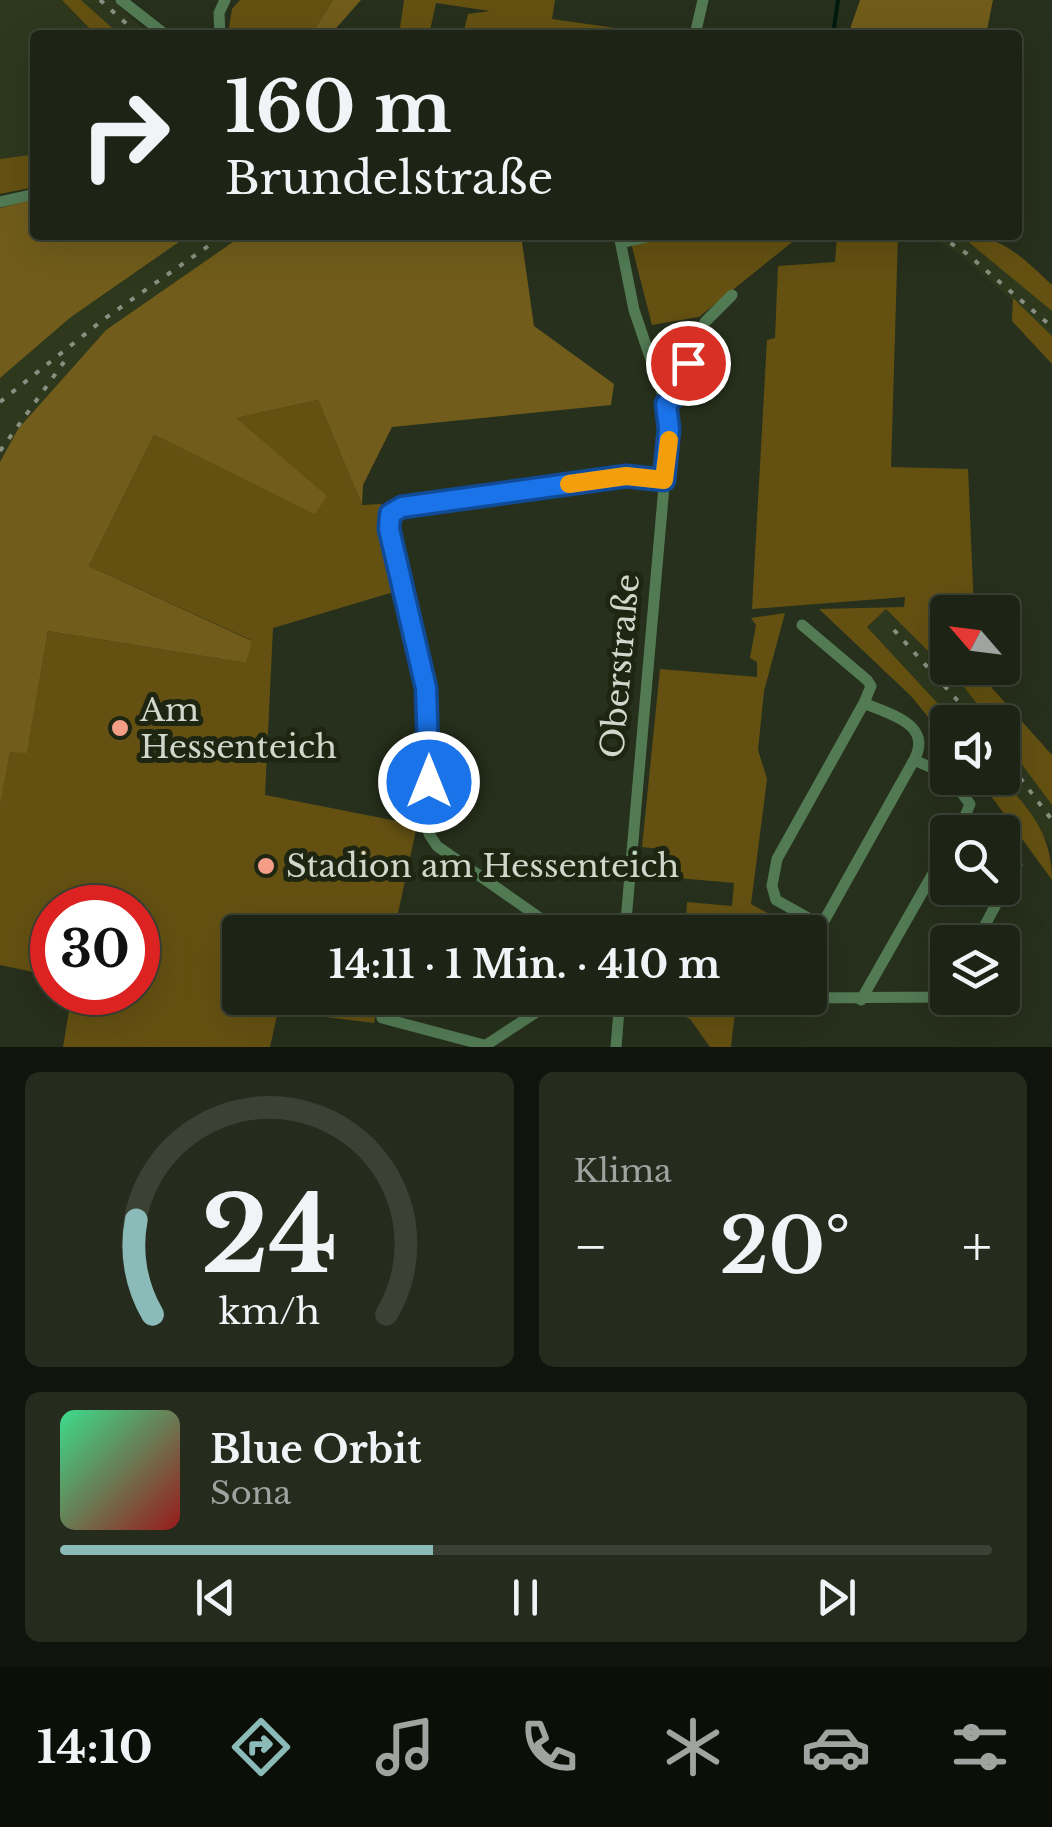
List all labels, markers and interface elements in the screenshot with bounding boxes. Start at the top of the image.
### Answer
text: 160 m [225,64,452,151]
icon: right [60,70,190,200]
text: Brundelstraße [225,150,553,206]
pin [646,321,731,406]
icon: arrive [661,336,716,391]
street label: Oberstraße [592,572,648,760]
north arrow [930,595,1020,685]
map controls [930,595,1020,1015]
place label: Am Hessenteich [139,690,337,767]
button: sound [930,705,1020,795]
marker: Am Hessenteich [109,717,131,739]
position arrow [377,730,481,834]
button: search [930,815,1020,905]
place label: Stadion am Hessenteich [286,846,679,886]
marker: Stadion am Hessenteich [255,855,277,877]
speed limit sign: 30 [30,885,160,1015]
button: layers [930,925,1020,1015]
text: 14:11 · 1 Min. · 410 m [329,941,720,988]
text: Klima [574,1151,672,1191]
text: 24 [201,1171,338,1300]
text: 20° [720,1200,850,1293]
text: − [574,1213,608,1281]
text: + [962,1213,992,1281]
text: km/h [219,1289,320,1334]
text: Blue Orbit [210,1426,421,1473]
text: Sona [210,1473,291,1513]
icon: previous [188,1570,243,1625]
icon: pause [498,1570,553,1625]
icon: next [809,1570,864,1625]
icon: directions [226,1712,296,1782]
icon: music [370,1712,440,1782]
icon: phone [514,1712,584,1782]
icon: climate [658,1712,728,1782]
icon: car [801,1712,871,1782]
icon: filters [945,1712,1015,1782]
text: 14:10 [37,1719,153,1775]

